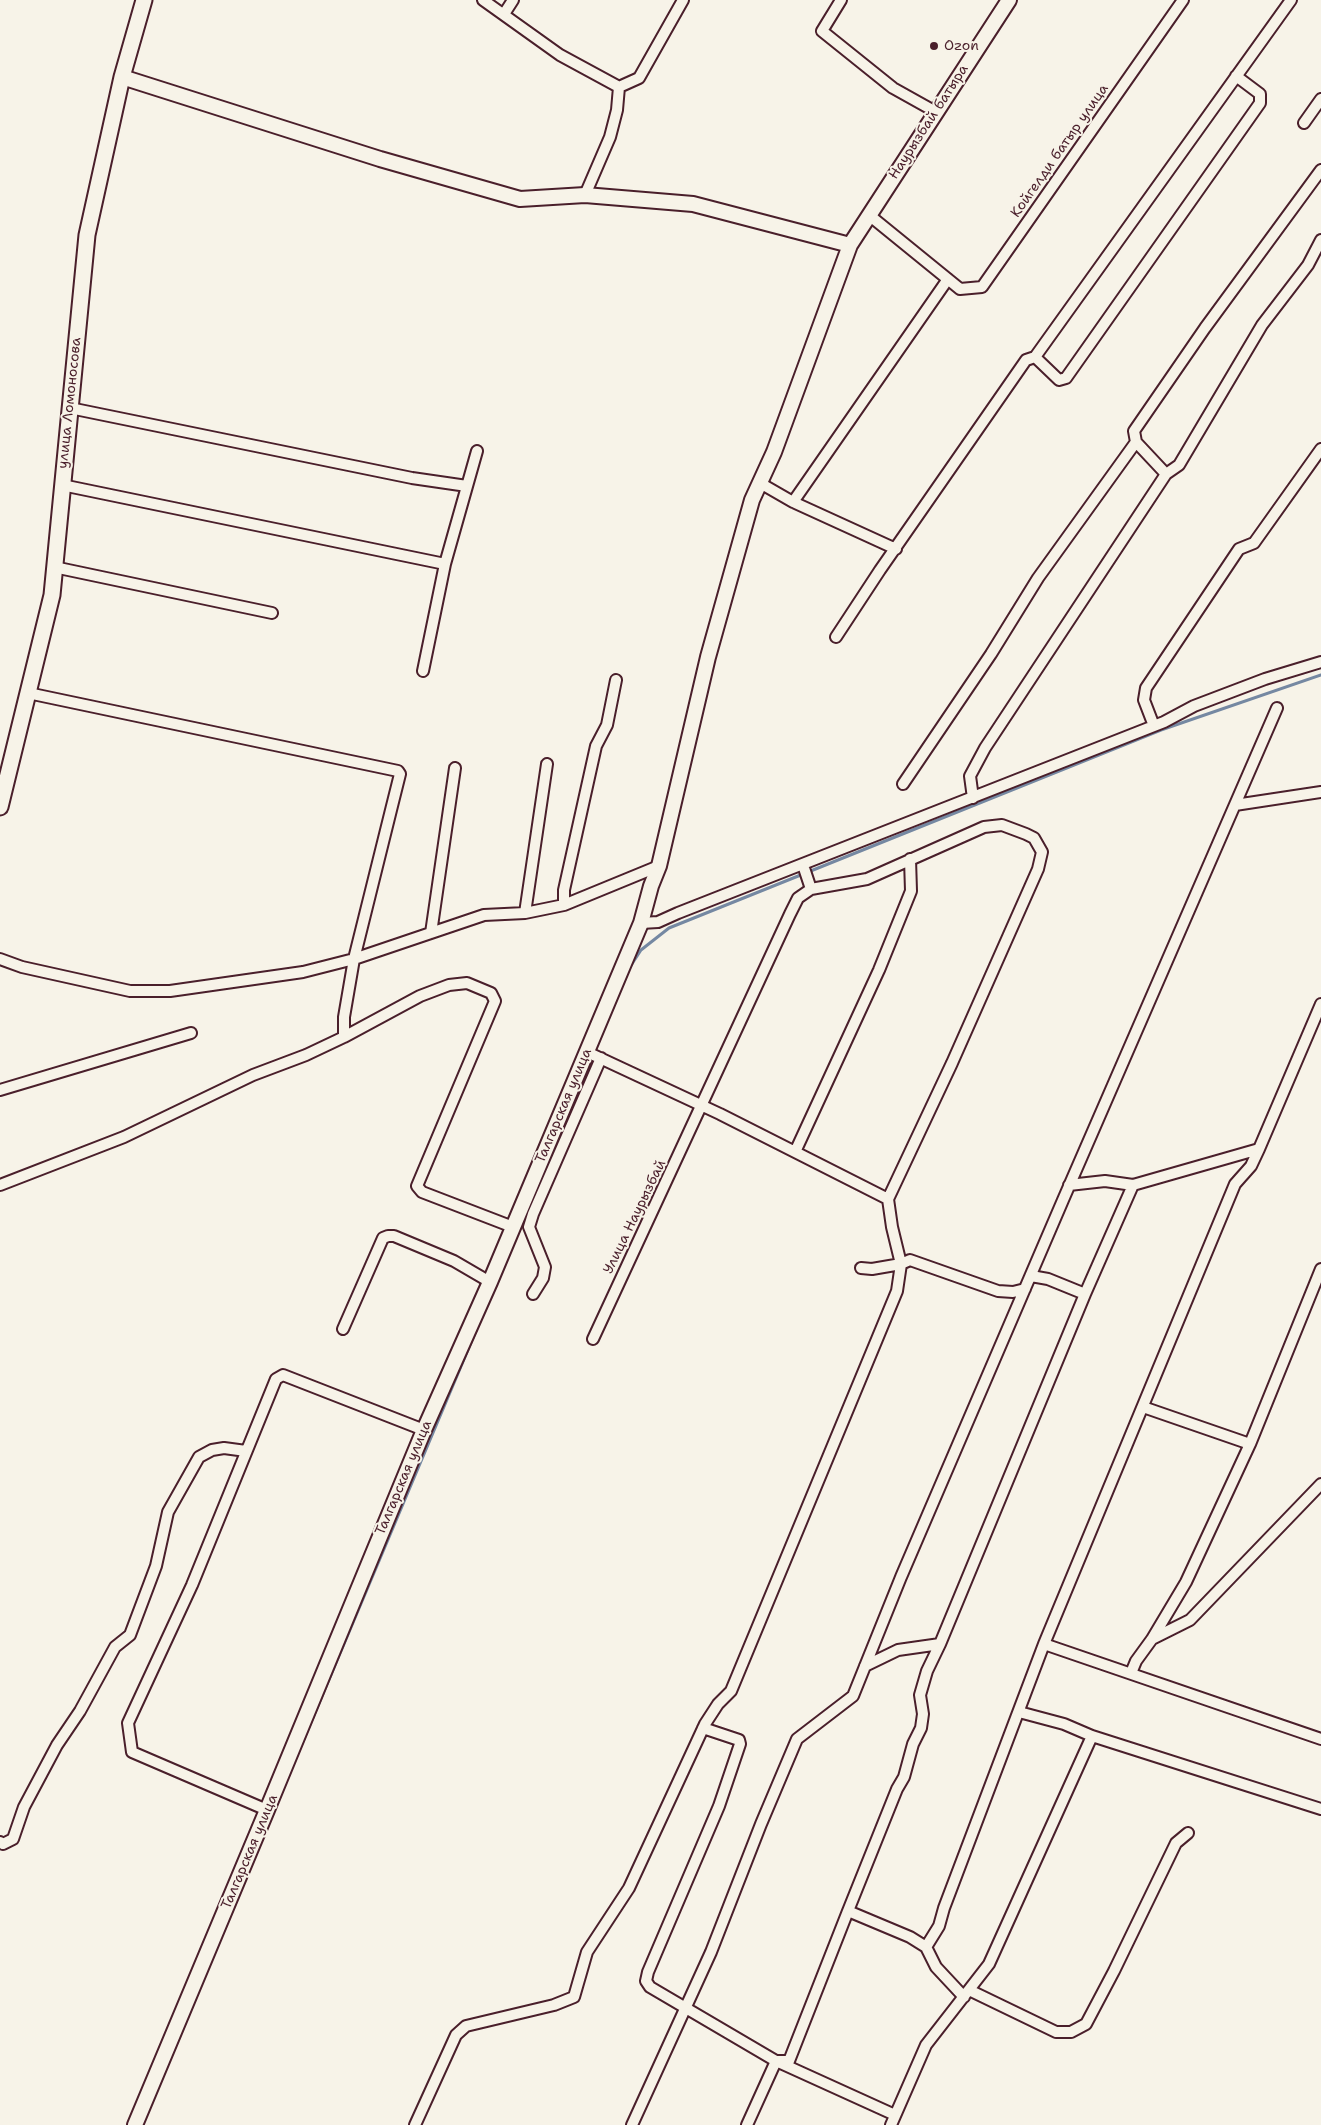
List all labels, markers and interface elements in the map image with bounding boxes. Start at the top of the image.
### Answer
place label: Ozon [944,38,979,54]
marker: Ozon [928,40,940,52]
street label: Наурызбай батыра [886,62,972,182]
street label: Койгелди батыр улица [1008,81,1112,221]
street label: улица Ломоносова [55,337,85,469]
street label: Талгарская улица [532,1046,596,1166]
street label: Улица Наурызбай [600,1157,670,1277]
street label: Талгарская улица [372,1418,436,1538]
street label: Талгарская улица [218,1792,282,1912]

